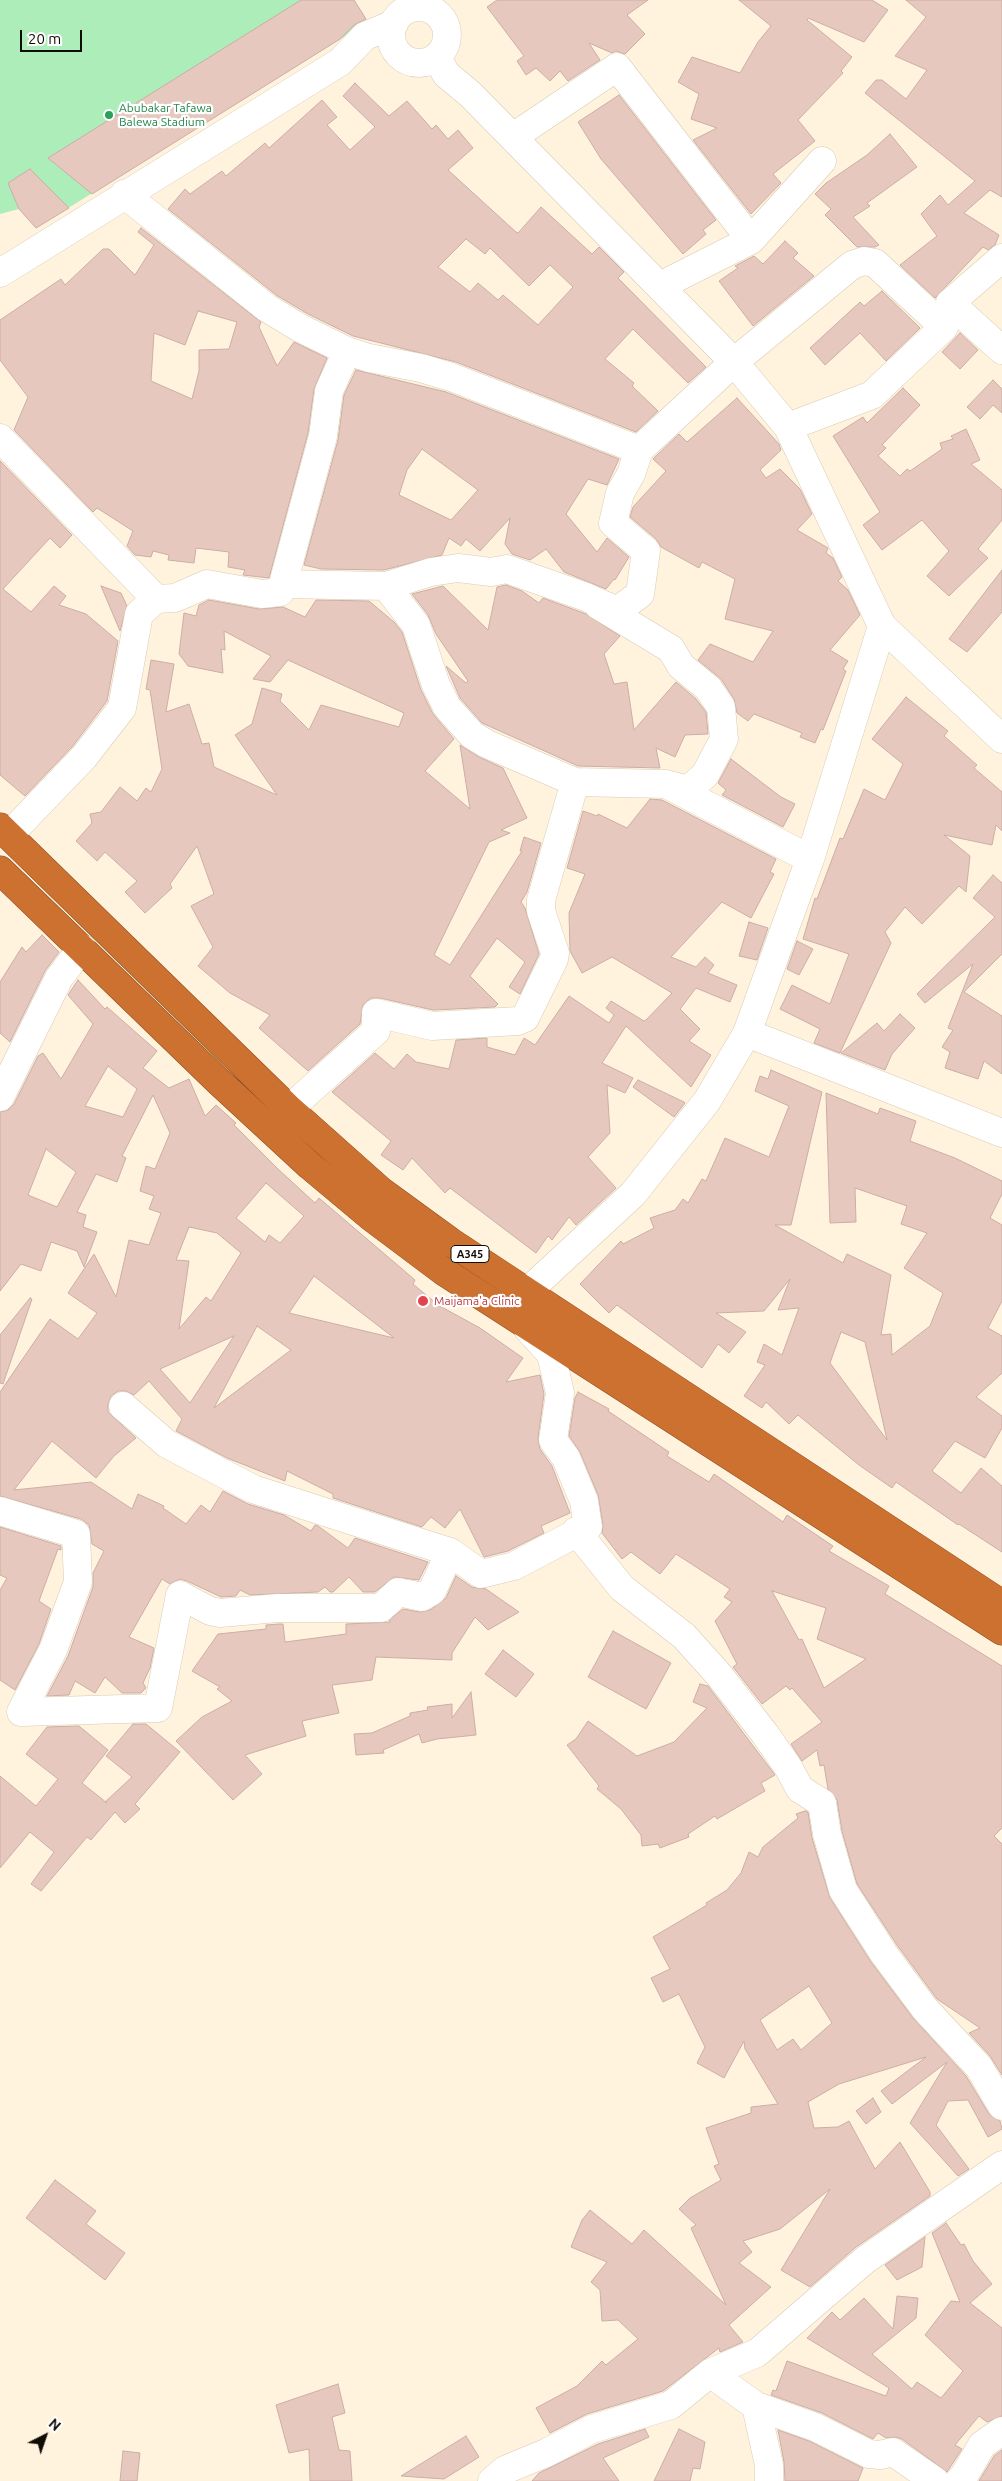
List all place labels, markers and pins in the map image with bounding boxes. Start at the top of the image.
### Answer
place label: Abubakar Tafawa Balewa Stadium [119,101,212,129]
marker: Abubakar Tafawa Balewa Stadium [103,109,115,121]
marker: Maijama'a Clinic [416,1294,430,1308]
place label: Maijama'a Clinic [434,1294,519,1308]

